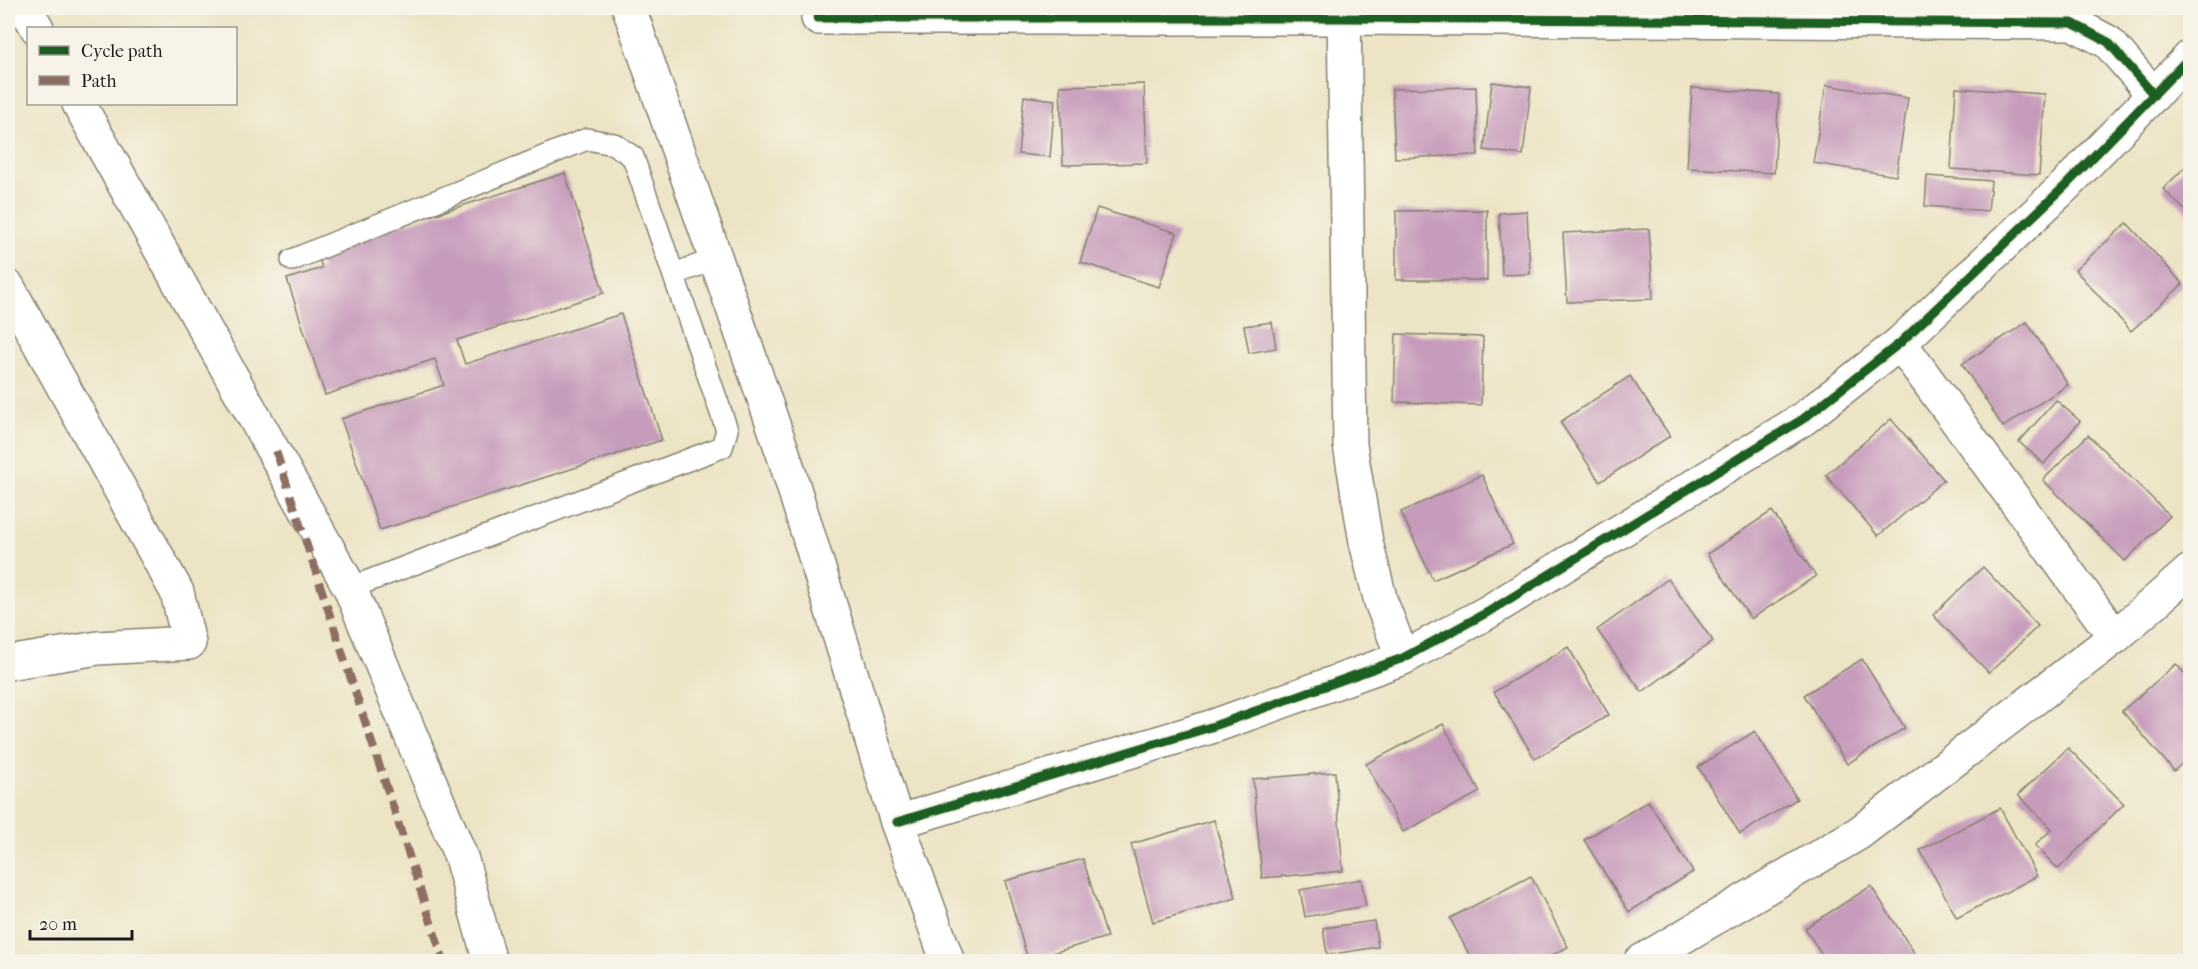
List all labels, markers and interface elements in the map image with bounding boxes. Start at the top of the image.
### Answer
legend [27,27,237,105]
text: Cycle path [81,41,162,62]
text: Path [81,71,117,92]
scale bar [30,903,132,941]
text: 20 m [39,914,77,935]

